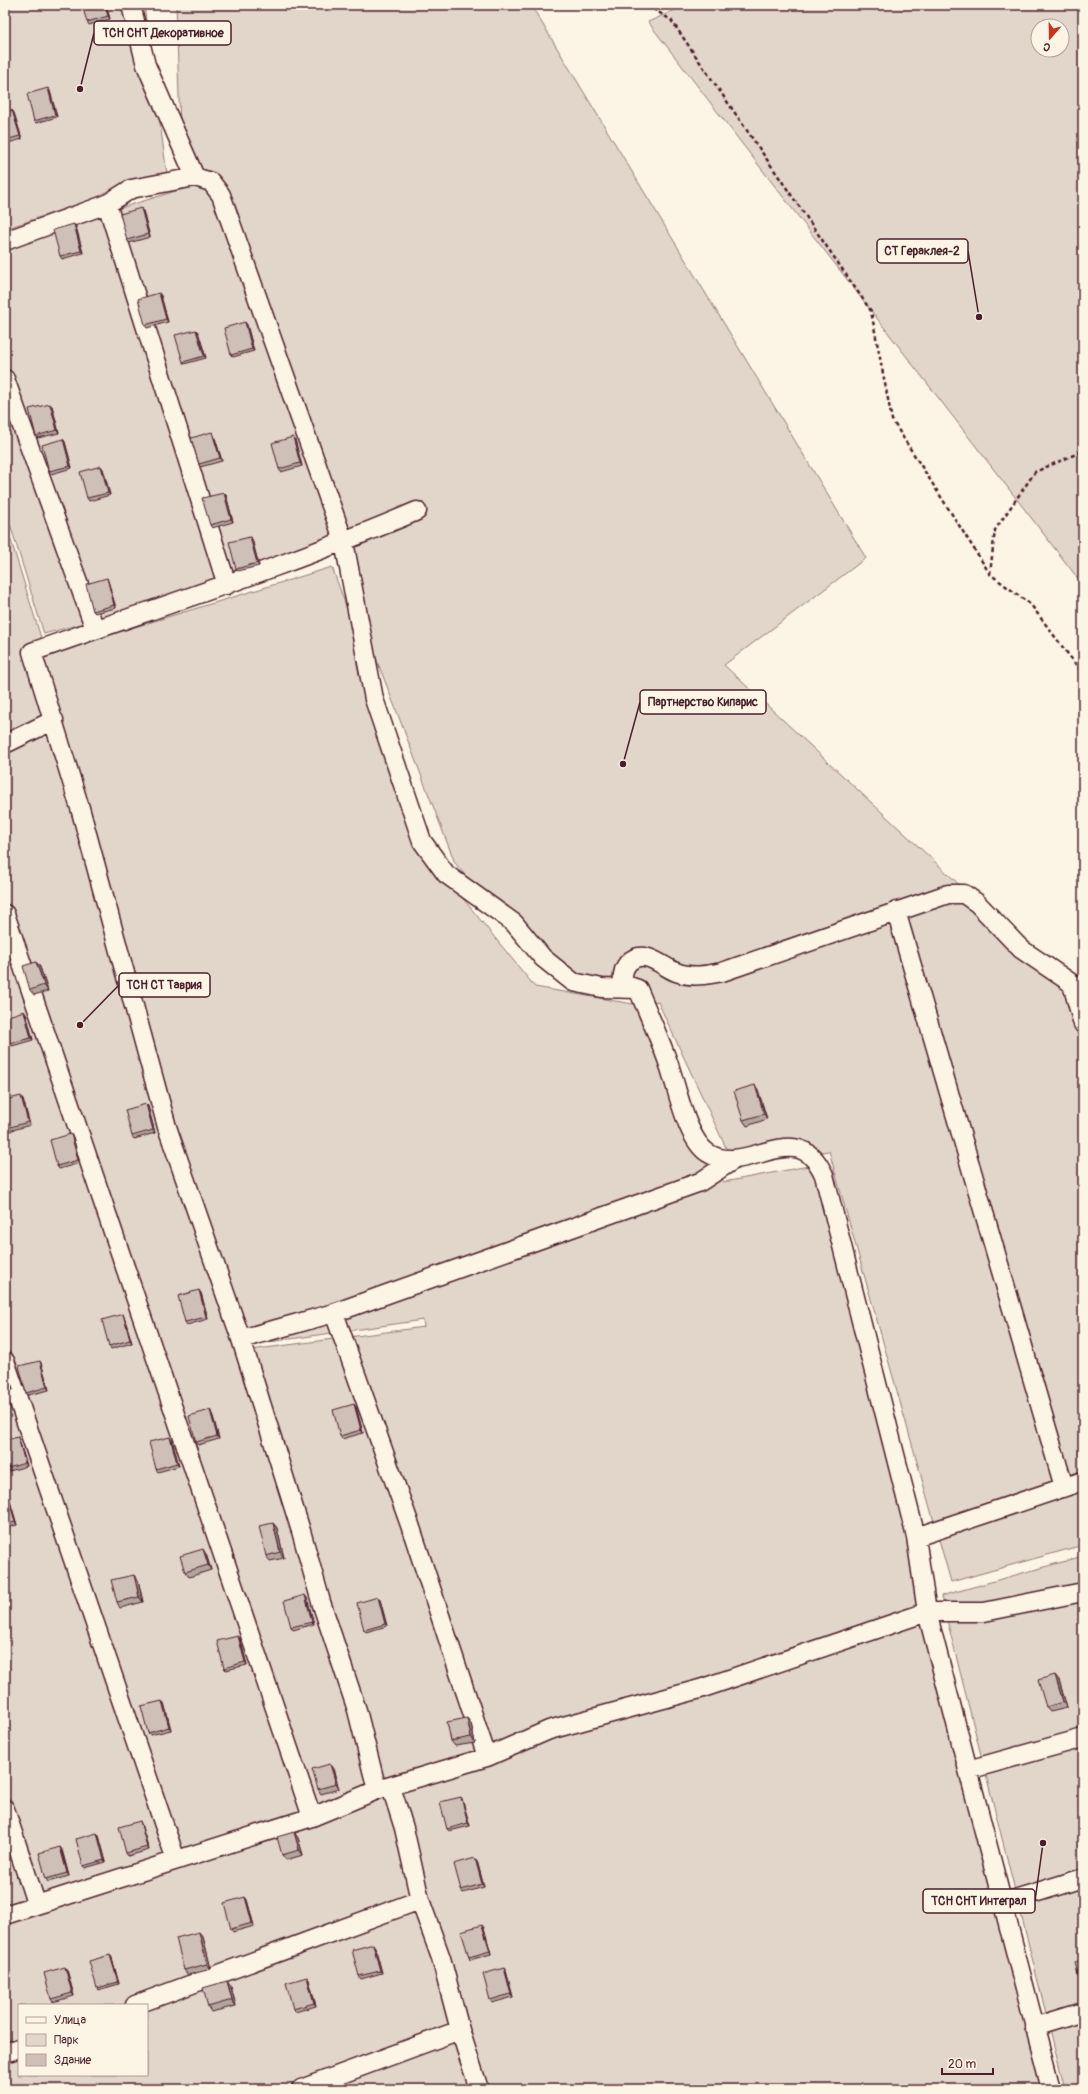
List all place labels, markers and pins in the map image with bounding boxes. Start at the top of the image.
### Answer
callout: ТСН СНТ Декоративное [94,21,231,45]
callout: СТ Гераклея-2 [877,239,968,263]
callout: Партнерство Кипарис [640,690,766,714]
callout: ТСН СТ Таврия [119,973,210,997]
callout: ТСН СНТ Интеграл [923,1889,1035,1913]

